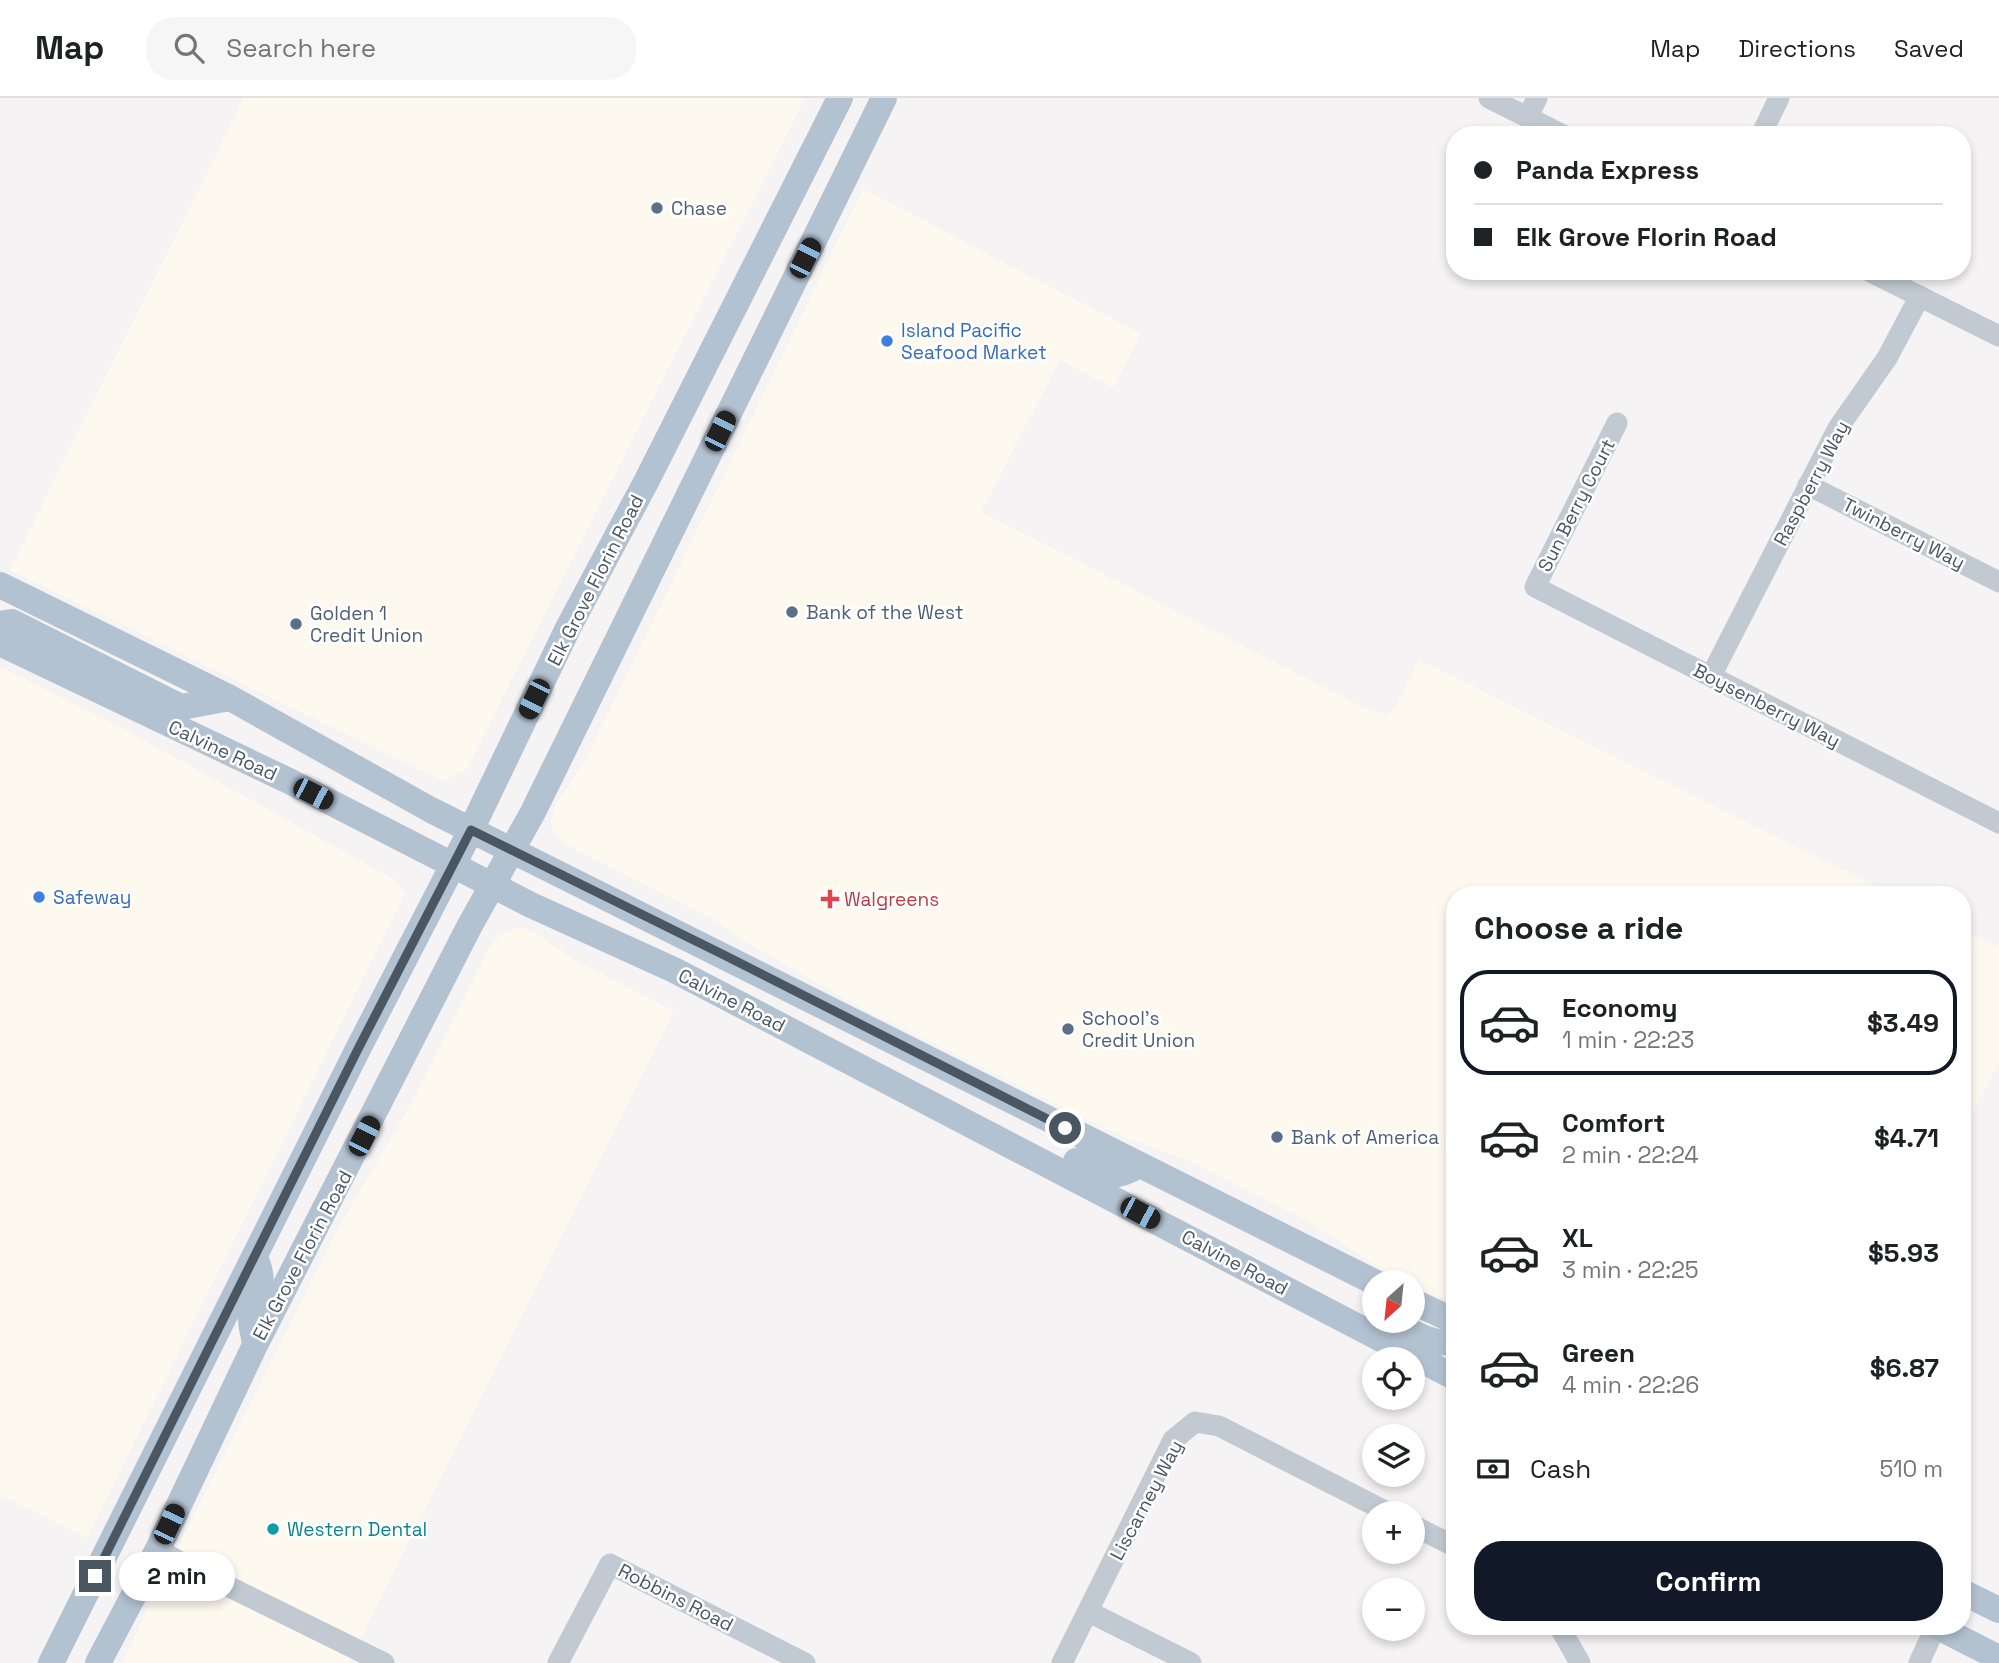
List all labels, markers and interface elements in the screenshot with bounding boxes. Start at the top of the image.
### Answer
search box [146,17,636,80]
text: Map [35,27,104,69]
icon: search [170,29,208,67]
text: Search here [226,31,376,65]
text: Map [1650,33,1700,64]
text: Directions [1738,33,1856,64]
text: Saved [1894,33,1964,64]
text: Panda Express [1516,153,1699,187]
place label: Chase [671,196,727,221]
marker: Chase [649,200,665,216]
text: Elk Grove Florin Road [1516,220,1777,254]
car [787,235,824,281]
place label: Island Pacific Seafood Market [901,318,1047,365]
marker: Island Pacific Seafood Market [879,333,895,349]
car [702,408,739,454]
street label: Raspberry Way [1768,416,1855,550]
street label: Sun Berry Court [1532,435,1621,576]
street label: Elk Grove Florin Road [541,490,649,670]
street label: Twinberry Way [1838,492,1969,575]
place label: Bank of the West [806,600,963,625]
place label: Golden 1 Credit Union [310,601,423,648]
marker: Bank of the West [784,604,800,620]
marker: Golden 1 Credit Union [288,616,304,632]
street label: Boysenberry Way [1689,658,1845,753]
car [516,676,553,722]
street label: Calvine Road [164,714,281,787]
car [290,775,337,813]
place label: Safeway [53,885,131,910]
place label: Walgreens [844,887,939,912]
marker: Safeway [31,889,47,905]
marker: Walgreens [822,891,838,907]
text: Choose a ride [1474,908,1684,948]
street label: Calvine Road [674,963,790,1038]
icon: car [1478,991,1541,1054]
text: Economy [1562,991,1678,1025]
place label: School's Credit Union [1082,1006,1195,1053]
text: $3.49 [1867,1006,1939,1040]
marker: School's Credit Union [1060,1021,1076,1037]
text: 1 min · 22:23 [1562,1025,1694,1055]
icon: car [1478,1106,1541,1169]
text: Comfort [1562,1106,1665,1140]
route start [1049,1112,1081,1144]
car [346,1113,383,1159]
text: $4.71 [1874,1121,1939,1155]
place label: Bank of America [1291,1125,1439,1150]
marker: Bank of America [1269,1129,1285,1145]
text: 2 min · 22:24 [1562,1140,1699,1170]
street label: Elk Grove Florin Road [247,1166,358,1344]
car [1117,1194,1164,1232]
icon: car [1478,1221,1541,1284]
text: XL [1562,1221,1593,1255]
street label: Calvine Road [1177,1224,1292,1301]
text: $5.93 [1868,1236,1939,1270]
text: 3 min · 22:25 [1562,1255,1699,1285]
north arrow [1362,1270,1424,1334]
map controls [1362,1270,1425,1641]
icon: car [1478,1336,1541,1399]
text: Green [1562,1336,1635,1370]
button: locate [1362,1347,1425,1410]
text: $6.87 [1870,1351,1939,1385]
text: 4 min · 22:26 [1562,1370,1699,1400]
button: layers [1362,1424,1425,1487]
street label: Liscarney Way [1104,1436,1189,1565]
icon: cash [1474,1450,1512,1488]
text: Cash [1530,1452,1591,1486]
text: 510 m [1880,1454,1943,1484]
car [151,1501,188,1547]
button: + [1362,1501,1425,1564]
place label: Western Dental [287,1517,427,1542]
marker: Western Dental [265,1521,281,1537]
button: Confirm [1474,1541,1943,1621]
callout: 2 min [119,1552,235,1600]
street label: Robbins Road [614,1558,738,1637]
route end [79,1560,111,1592]
text: 2 min [147,1561,207,1591]
button: − [1362,1578,1425,1641]

